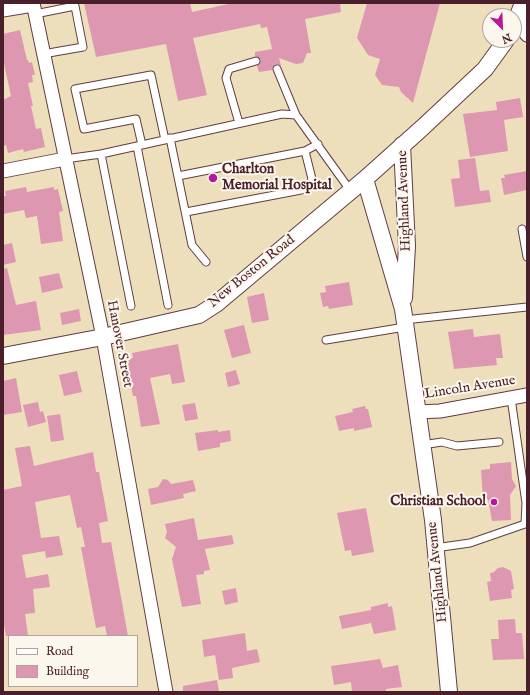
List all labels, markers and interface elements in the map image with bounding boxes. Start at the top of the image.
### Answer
north arrow [482,8,522,48]
text: N [499,30,514,46]
street label: Highland Avenue [395,150,415,252]
place label: Charlton Memorial Hospital [222,162,332,194]
marker: Charlton Memorial Hospital [207,172,219,184]
street label: New Boston Road [205,232,299,312]
street label: Hanover Street [102,299,136,389]
street label: Lincoln Avenue [423,373,517,403]
place label: Christian School [390,494,486,510]
marker: Christian School [489,497,499,507]
street label: Highland Avenue [424,521,452,623]
legend [8,635,138,687]
text: Road [46,644,73,659]
text: Building [46,664,89,679]

